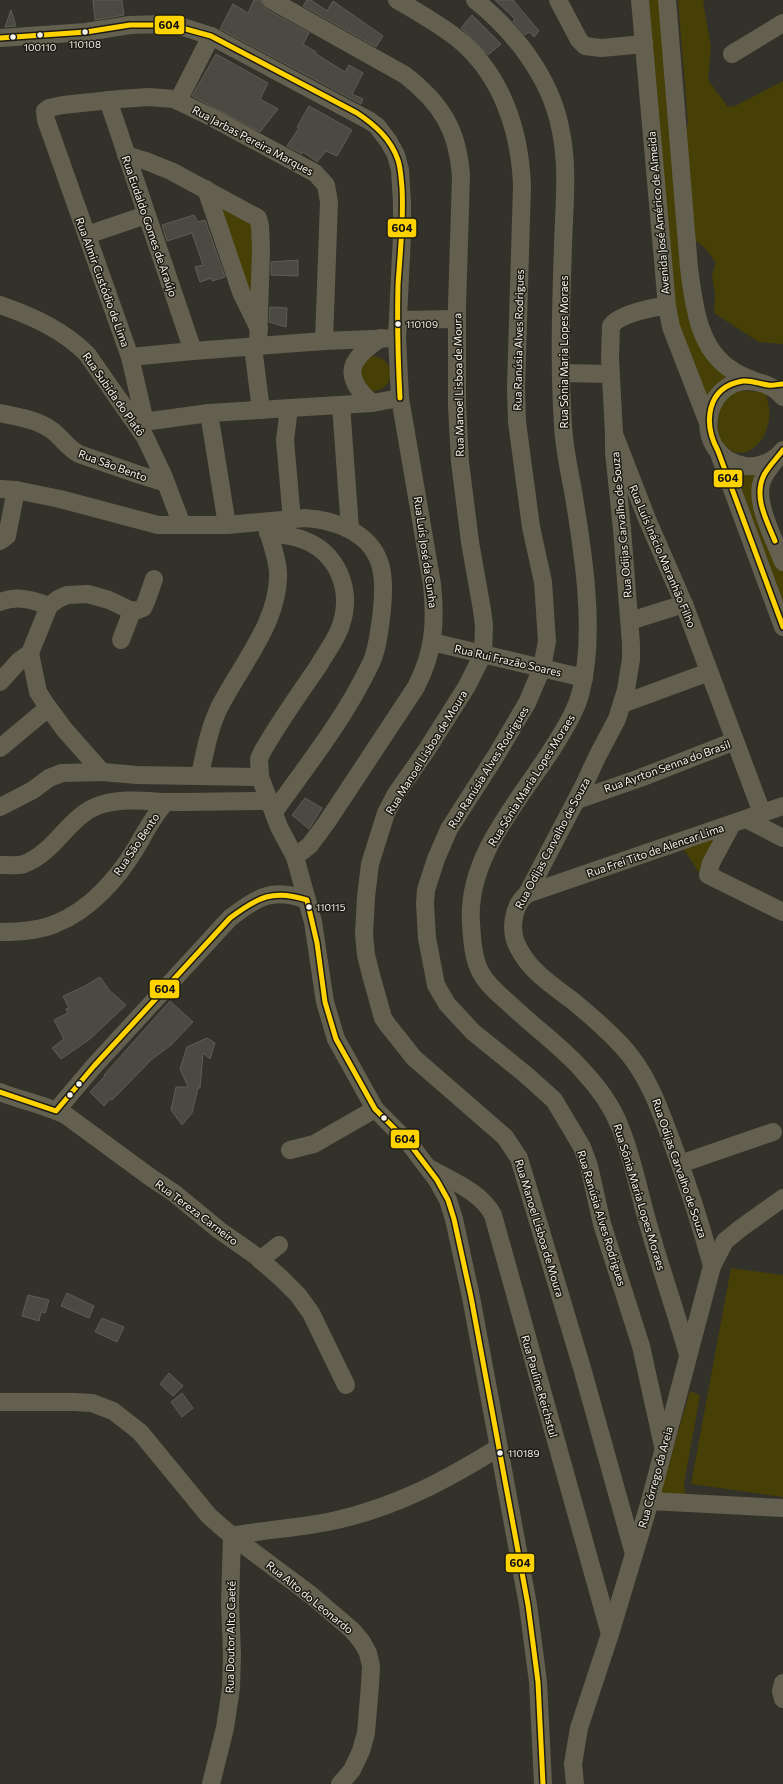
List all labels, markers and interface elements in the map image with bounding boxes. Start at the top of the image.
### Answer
line badge: 604 [154,15,185,35]
text: 604 [159,18,180,31]
marker: 110108 [80,27,90,37]
marker: 100110 [35,30,45,40]
unlabelled marker [8,32,18,42]
place label: 110108 [69,38,101,50]
place label: 100110 [24,41,56,53]
street label: Rua Jarbas Pereira Marques [190,103,316,178]
street label: Avenida José Américo de Almeida [644,131,673,295]
street label: Rua Eudaldo Gomes de Araújo [120,154,180,299]
street label: Rua Almir Custódio de Lima [73,215,133,349]
line badge: 604 [387,218,417,238]
text: 604 [392,221,413,234]
street label: Rua Ranúsia Alves Rodrigues [510,269,526,411]
street label: Rua Sônia Maria Lopes Moraes [557,276,570,428]
street label: Rua Manoel Lisboa de Moura [450,313,466,457]
place label: 110109 [406,318,438,330]
marker: 110109 [393,319,403,329]
street label: Rua Subida do Platô [80,350,148,439]
street label: Rua São Bento [77,447,150,484]
street label: Rua Odijas Carvalho de Souza [608,451,634,599]
line badge: 604 [713,469,743,488]
text: 604 [718,471,739,484]
street label: Rua Luís Inácio Maranhão Filho [627,483,699,630]
street label: Rua Luís José da Cunha [411,495,440,609]
street label: Rua Rui Frazão Soares [453,641,563,679]
street label: Rua Manoel Lisboa de Moura [382,688,470,816]
street label: Rua Ranúsia Alves Rodrigues [445,704,531,830]
street label: Rua Sônia Maria Lopes Moraes [485,712,577,848]
street label: Rua Ayrton Senna do Brasil [602,737,732,795]
street label: Rua Odijas Carvalho de Souza [512,775,592,911]
street label: Rua São Bento [110,810,162,878]
street label: Rua Frei Tito de Alencar Lima [585,820,725,880]
place label: 110115 [316,901,346,913]
marker: 110115 [304,902,314,912]
line badge: 604 [149,979,180,999]
text: 604 [155,982,176,995]
unlabelled marker [74,1079,84,1089]
unlabelled marker [65,1090,75,1100]
street label: Rua Odijas Carvalho de Souza [650,1097,710,1239]
unlabelled marker [379,1113,389,1123]
street label: Rua Sônia Maria Lopes Moraes [611,1122,669,1272]
line badge: 604 [390,1129,420,1149]
text: 604 [395,1132,416,1145]
street label: Rua Ranúsia Alves Rodrigues [575,1149,629,1287]
street label: Rua Manoel Lisboa de Moura [513,1157,567,1299]
street label: Rua Tereza Carneiro [153,1177,241,1248]
street label: Rua Pauline Reichstul [519,1333,561,1439]
street label: Rua Córrego da Areia [635,1425,675,1529]
place label: 110189 [508,1447,540,1459]
marker: 110189 [495,1448,505,1458]
line badge: 604 [505,1553,535,1573]
text: 604 [510,1556,531,1569]
street label: Rua Alto do Leonardo [264,1558,356,1636]
street label: Rua Doutor Alto Caeté [223,1581,237,1693]

